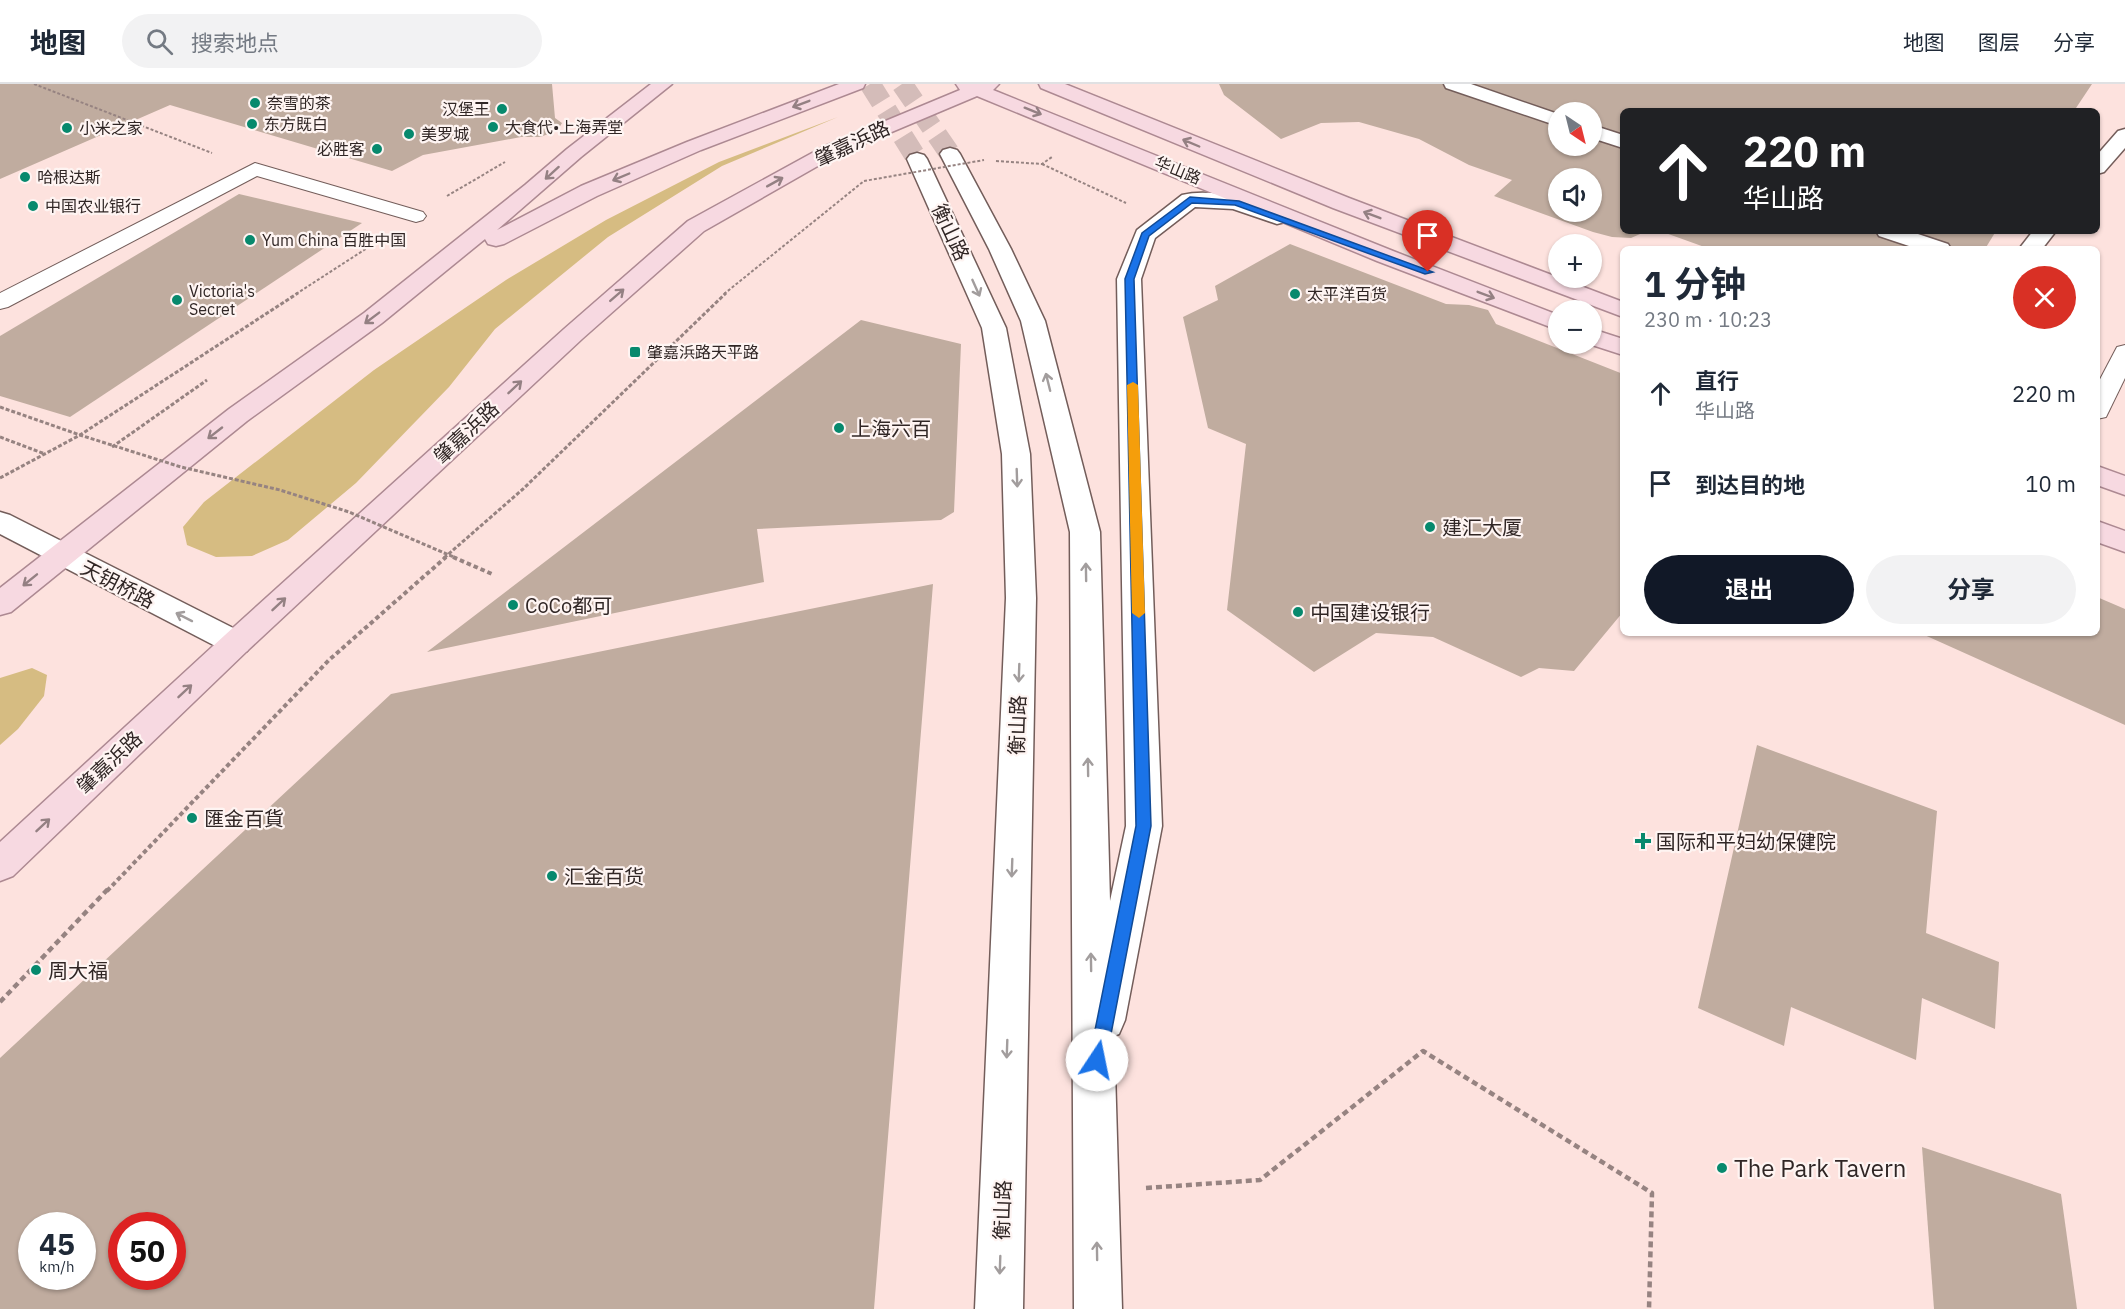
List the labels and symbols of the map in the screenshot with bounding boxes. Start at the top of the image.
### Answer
place label: 奈雪的茶 [267,93,331,113]
marker: 奈雪的茶 [248,96,262,110]
place label: 汉堡王 [442,99,490,119]
one-way arrow [793,99,811,110]
marker: 汉堡王 [495,102,509,116]
north arrow [1548,102,1602,156]
one-way arrow [1023,106,1042,117]
place label: 东方既白 [264,114,328,134]
street label: 肇嘉浜路 [810,114,894,172]
marker: 东方既白 [245,117,259,131]
place label: 大食代•上海弄堂 [505,117,623,137]
place label: 小米之家 [79,118,143,138]
marker: 大食代•上海弄堂 [486,120,500,134]
marker: 小米之家 [60,121,74,135]
place label: 美罗城 [421,124,469,144]
marker: 美罗城 [402,127,416,141]
one-way arrow [1182,137,1201,148]
place label: 必胜客 [317,139,365,159]
marker: 必胜客 [370,142,384,156]
street label: 华山路 [1152,152,1204,188]
one-way arrow [544,166,559,180]
place label: 哈根达斯 [37,167,101,187]
marker: 哈根达斯 [18,170,32,184]
one-way arrow [612,172,630,183]
one-way arrow [766,176,783,188]
place label: 中国农业银行 [45,196,141,216]
marker: 中国农业银行 [26,199,40,213]
street label: 衡山路 [926,199,976,265]
one-way arrow [1363,209,1382,220]
pin [1402,210,1453,272]
place label: Yum China 百胜中国 [262,230,406,250]
marker: Yum China 百胜中国 [243,233,257,247]
one-way arrow [971,279,982,297]
place label: Victoria's Secret [189,281,255,319]
place label: 太平洋百货 [1307,284,1387,304]
marker: 太平洋百货 [1288,287,1302,301]
one-way arrow [609,288,624,302]
one-way arrow [1476,290,1495,301]
marker: Victoria's Secret [170,293,184,307]
one-way arrow [365,312,381,325]
place label: 肇嘉浜路天平路 [647,342,759,362]
marker: 肇嘉浜路天平路 [628,345,642,359]
one-way arrow [1042,373,1054,392]
one-way arrow [508,380,523,394]
street label: 肇嘉浜路 [428,395,504,469]
place label: 上海六百 [851,415,931,442]
marker: 上海六百 [832,421,846,435]
one-way arrow [207,427,223,440]
one-way arrow [1011,467,1022,487]
place label: 建汇大厦 [1442,514,1522,541]
marker: 建汇大厦 [1423,520,1437,534]
street label: 天钥桥路 [76,554,160,614]
one-way arrow [1080,563,1091,583]
one-way arrow [22,573,38,586]
place label: CoCo都可 [525,592,612,619]
one-way arrow [271,597,286,611]
marker: CoCo都可 [506,598,520,612]
place label: 中国建设银行 [1310,599,1430,626]
marker: 中国建设银行 [1291,605,1305,619]
one-way arrow [175,611,193,622]
one-way arrow [1013,662,1024,682]
one-way arrow [177,684,192,698]
street label: 衡山路 [1002,695,1032,755]
street label: 肇嘉浜路 [71,725,147,799]
one-way arrow [1082,758,1094,778]
place label: 匯金百貨 [204,805,284,832]
marker: 匯金百貨 [185,811,199,825]
one-way arrow [35,817,50,832]
place label: 国际和平妇幼保健院 [1656,828,1836,855]
marker: 国际和平妇幼保健院 [1634,832,1652,850]
one-way arrow [1007,857,1018,877]
place label: 汇金百货 [564,863,644,890]
marker: 汇金百货 [545,869,559,883]
one-way arrow [1085,953,1097,973]
place label: 周大福 [48,957,108,984]
marker: 周大福 [29,963,43,977]
position arrow [1065,1028,1129,1092]
one-way arrow [1001,1038,1012,1058]
place label: The Park Tavern [1734,1152,1906,1184]
marker: The Park Tavern [1715,1161,1729,1175]
street label: 衡山路 [987,1180,1017,1240]
speed limit sign: 50 [108,1212,186,1290]
one-way arrow [1091,1241,1102,1261]
one-way arrow [994,1254,1006,1274]

